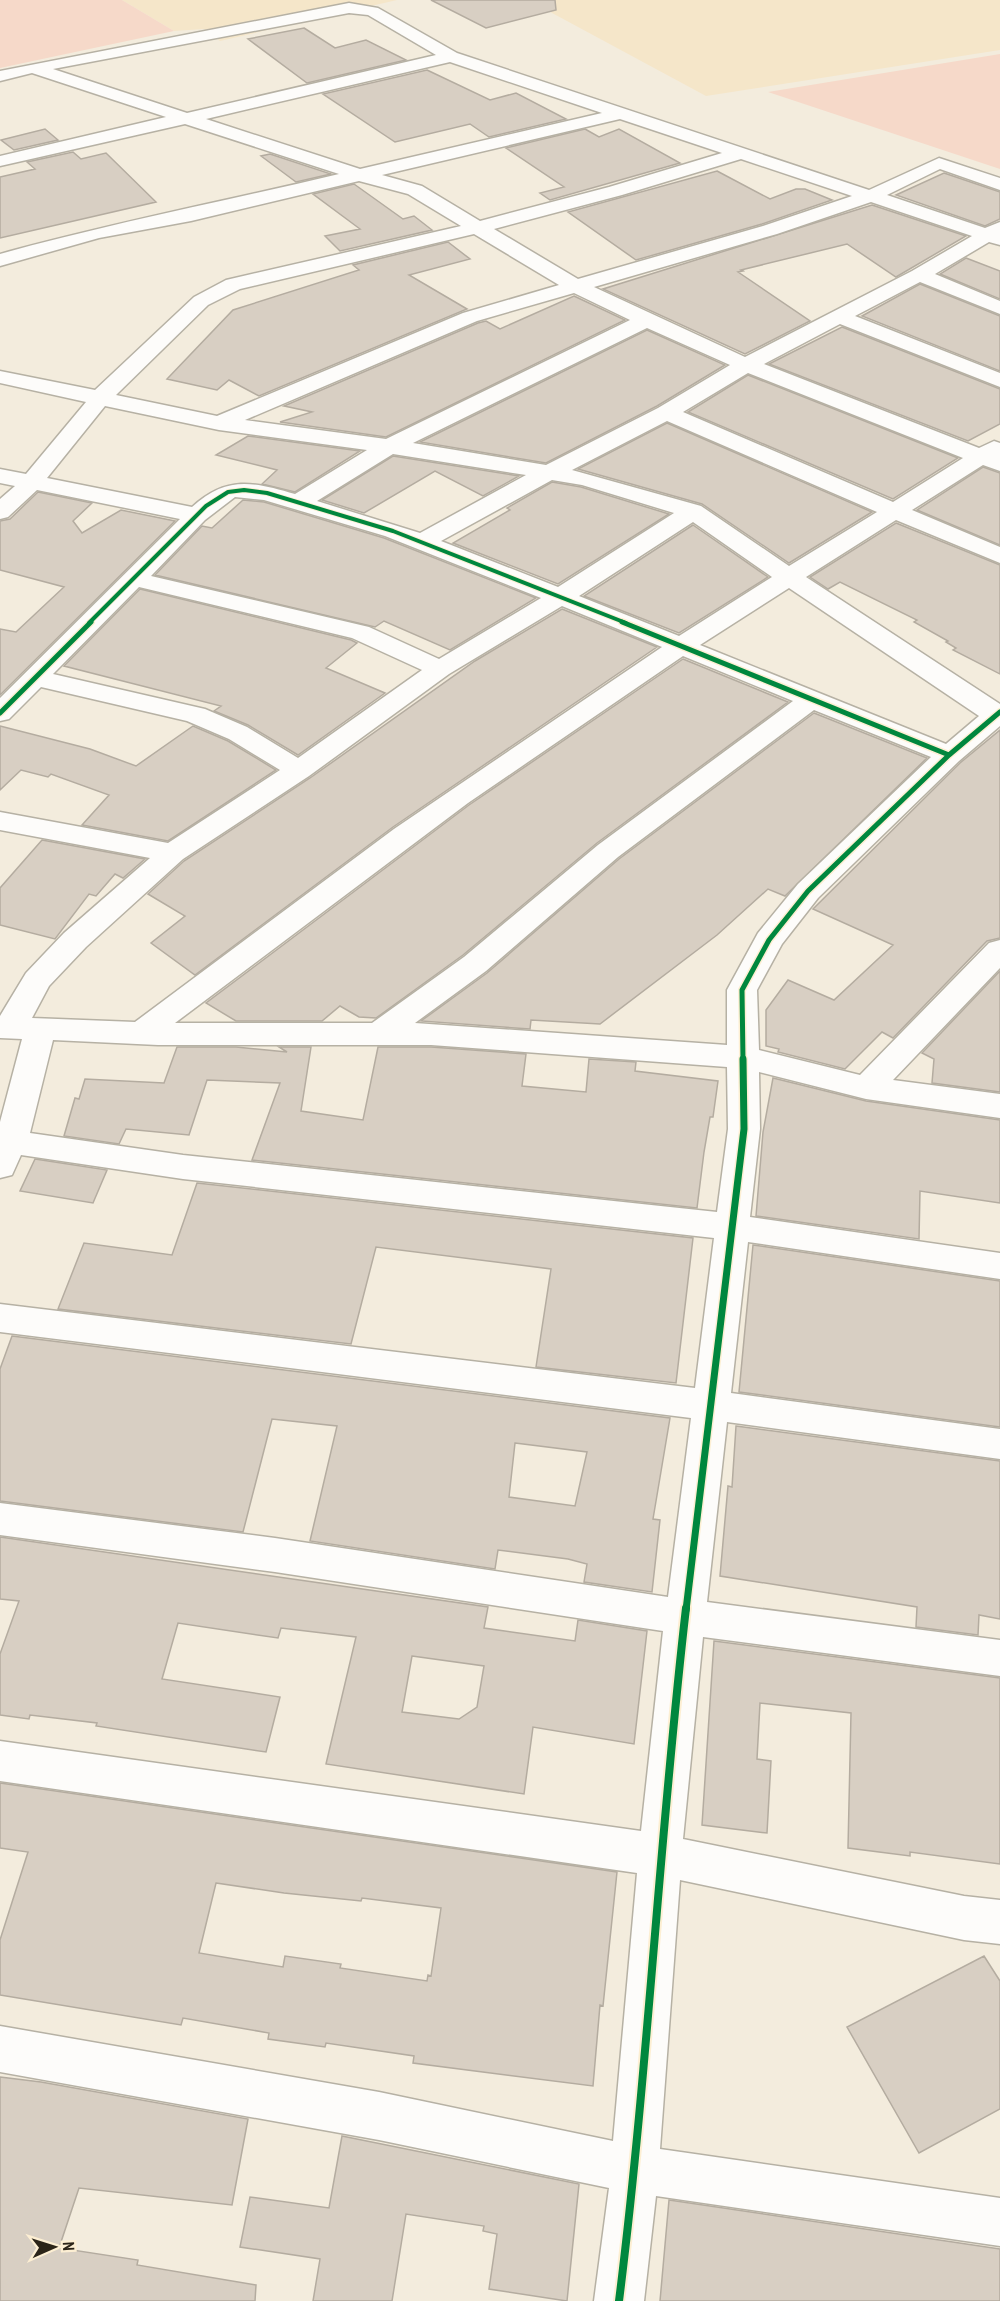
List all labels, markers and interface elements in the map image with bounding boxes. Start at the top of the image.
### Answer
north arrow [24,2217,84,2277]
text: N [59,2241,79,2251]

